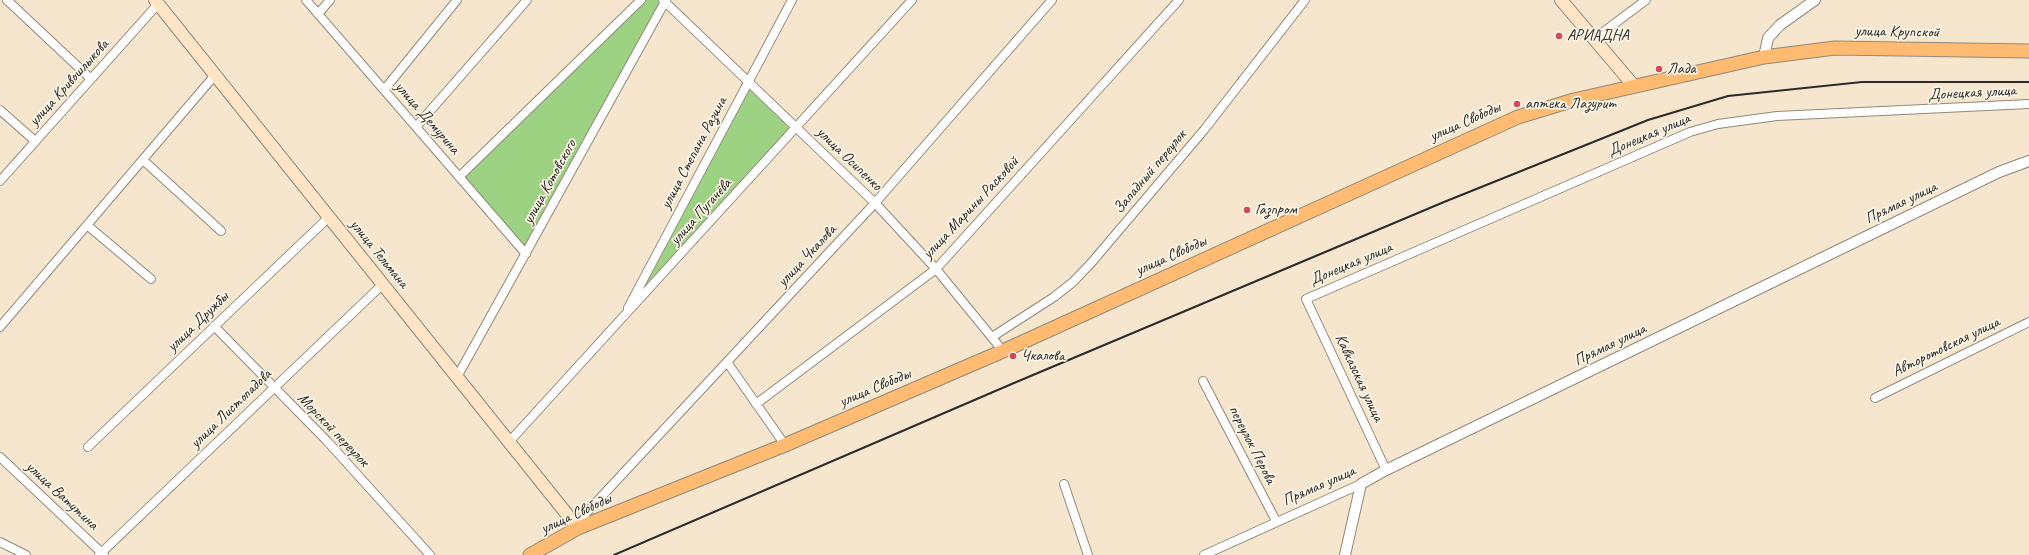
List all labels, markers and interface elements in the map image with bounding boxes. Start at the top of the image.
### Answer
street label: улица Крупской [1855,22,1939,42]
place label: АРИАДНА [1567,26,1629,46]
marker: АРИАДНА [1554,31,1564,41]
street label: улица Кривошлыкова [25,36,113,130]
place label: Лада [1667,59,1696,79]
marker: Лада [1654,64,1664,74]
street label: улица Демурина [390,78,464,158]
street label: Донецкая улица [1928,81,2016,105]
street label: улица Степана Разина [656,94,732,212]
place label: аптека Лазурит [1525,94,1616,114]
street label: улица Свободы [1427,98,1503,146]
marker: аптека Лазурит [1512,99,1522,109]
street label: Донецкая улица [1605,109,1693,161]
street label: улица Осипенко [812,123,886,195]
street label: Западный переулок [1109,126,1191,218]
street label: улица Котовского [519,136,581,228]
street label: улица Марины Расковой [919,153,1023,263]
street label: улица Пугачёва [666,175,736,249]
street label: Прямая улица [1862,177,1940,229]
place label: Газпром [1255,200,1297,220]
marker: Газпром [1242,205,1252,215]
street label: улица Тельмана [345,216,413,292]
street label: улица Чкалова [773,221,841,291]
street label: улица Свободы [1133,232,1209,280]
street label: Донецкая улица [1307,238,1395,290]
street label: улица Дружбы [163,288,233,356]
street label: Авторотовская улица [1889,313,2003,381]
street label: Прямая улица [1571,319,1649,371]
street label: Кавказская улица [1330,331,1388,425]
place label: Чкалова [1021,346,1064,366]
marker: Чкалова [1008,351,1018,361]
street label: улица Свободы [836,364,914,412]
street label: улица Листопадова [186,365,276,453]
street label: Морской переулок [293,389,373,471]
street label: переулок Перова [1224,402,1280,488]
street label: улица Ватутина [22,457,102,535]
street label: Прямая улица [1280,462,1358,510]
street label: улица Свободы [538,489,614,539]

